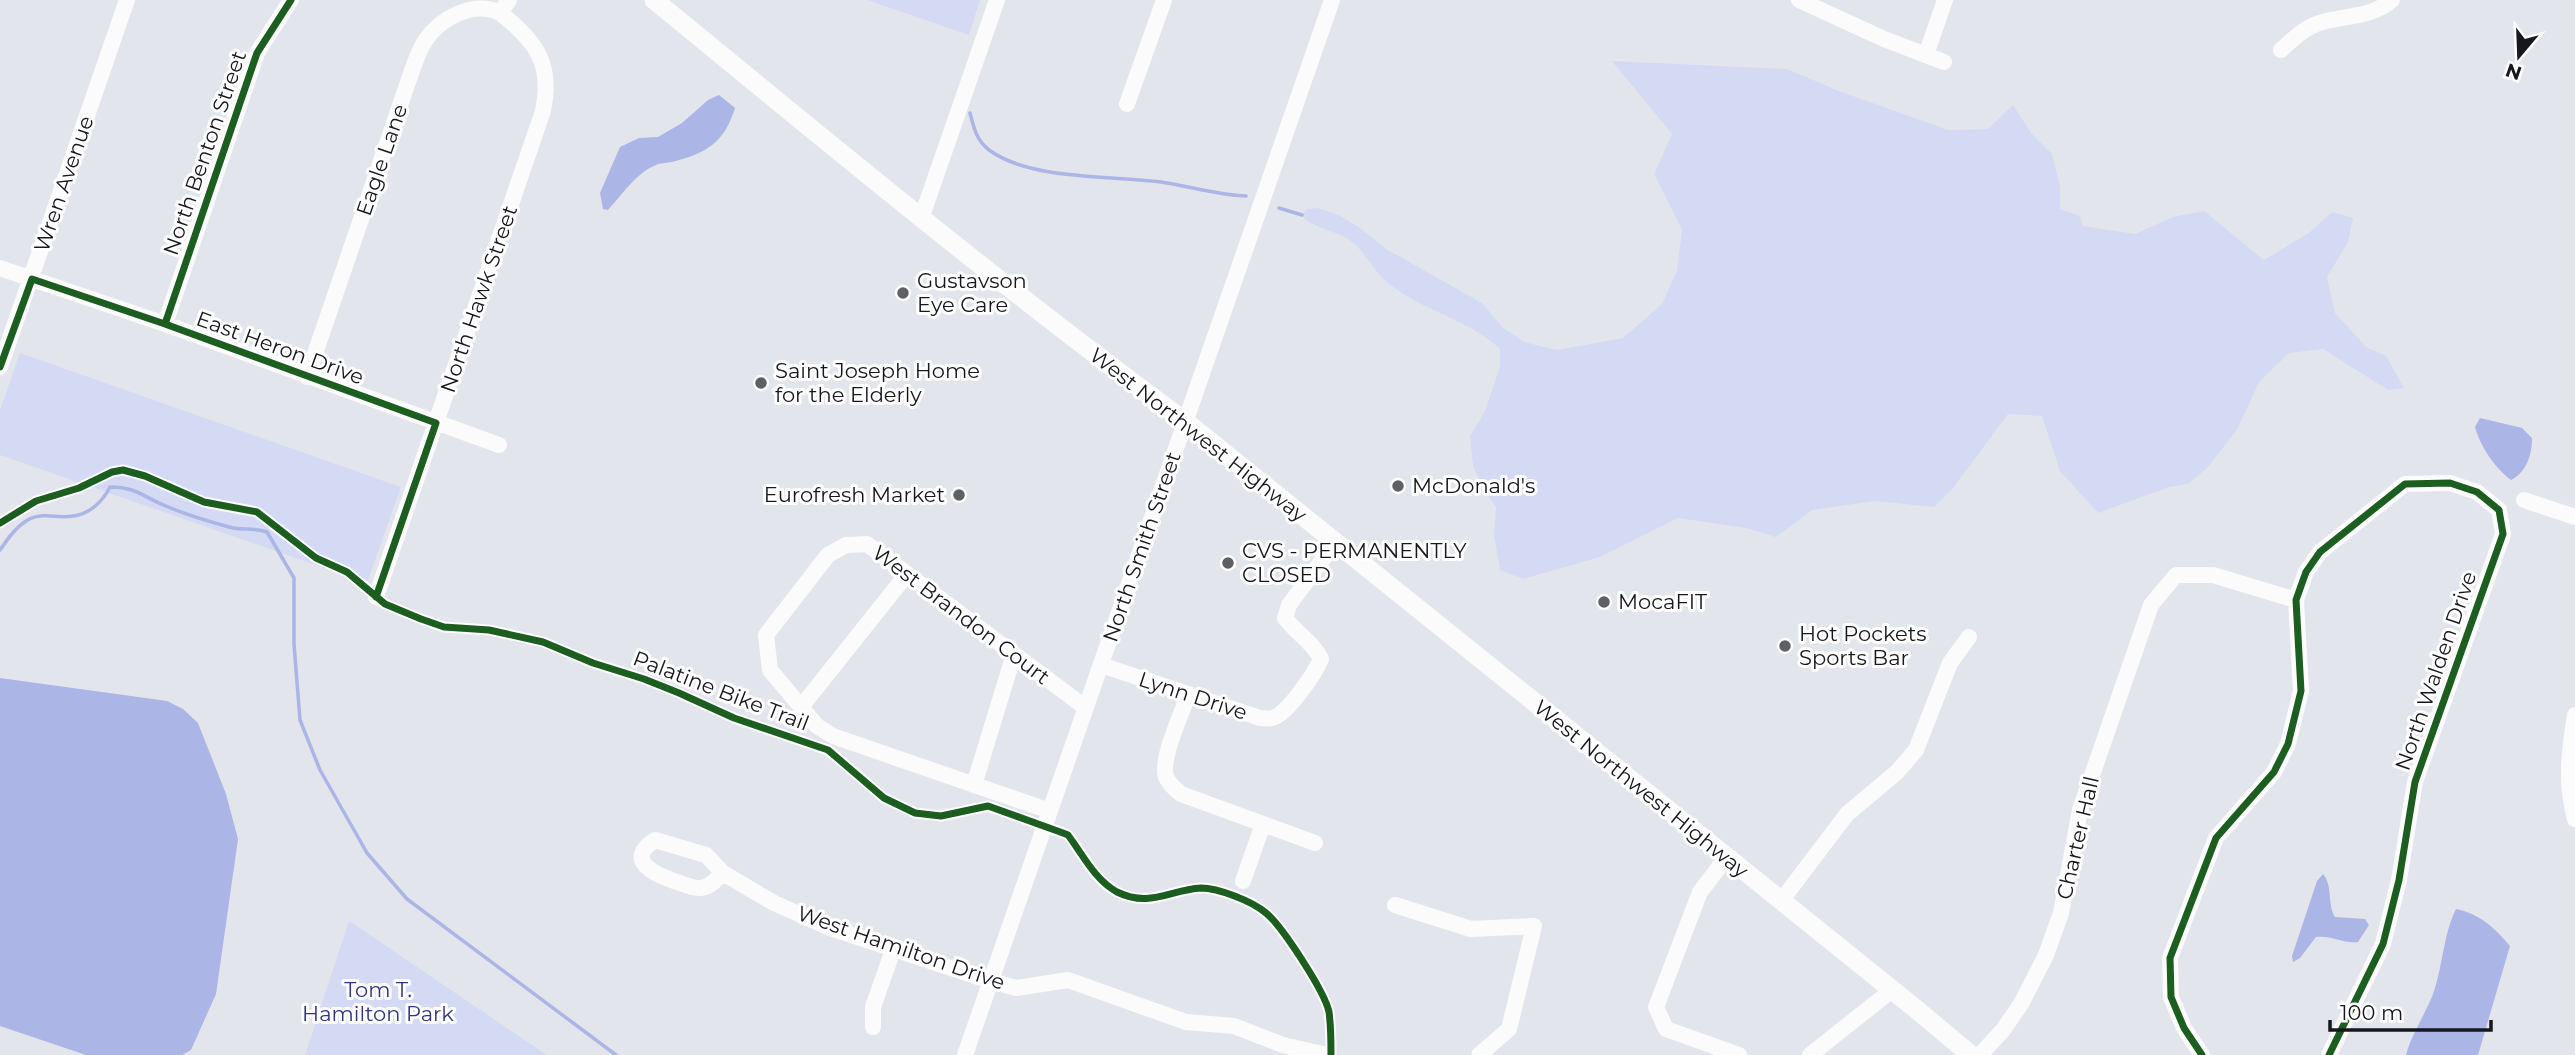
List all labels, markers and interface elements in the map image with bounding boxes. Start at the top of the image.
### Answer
north arrow [2484,21,2554,91]
street label: North Benton Street [158,47,251,258]
text: N [2503,58,2525,85]
street label: Eagle Lane [351,101,412,219]
street label: Wren Avenue [29,112,99,255]
street label: North Hawk Street [435,202,522,396]
place label: Gustavson Eye Care [917,268,1027,317]
marker: Gustavson Eye Care [895,285,911,301]
street label: East Heron Drive [193,306,367,389]
street label: West Northwest Highway [1085,342,1312,527]
place label: Saint Joseph Home for the Elderly [775,358,980,407]
marker: Saint Joseph Home for the Elderly [753,375,769,391]
street label: North Smith Street [1097,448,1186,645]
place label: McDonald's [1412,473,1535,498]
marker: McDonald's [1390,478,1406,494]
place label: Eurofresh Market [764,482,945,507]
marker: Eurofresh Market [951,487,967,503]
place label: CVS - PERMANENTLY CLOSED [1242,538,1467,587]
street label: West Brandon Court [868,540,1055,689]
marker: CVS - PERMANENTLY CLOSED [1220,555,1236,571]
street label: North Walden Drive [2390,568,2481,774]
place label: MocaFIT [1618,589,1707,614]
marker: MocaFIT [1596,594,1612,610]
place label: Hot Pockets Sports Bar [1799,621,1926,670]
marker: Hot Pockets Sports Bar [1777,638,1793,654]
street label: Palatine Bike Trail [630,645,813,736]
street label: Lynn Drive [1136,666,1251,725]
street label: West Northwest Highway [1529,694,1754,883]
street label: Charter Hall [2051,774,2104,902]
street label: West Hamilton Drive [794,900,1008,995]
park label: Tom T. Hamilton Park [302,977,454,1026]
scale bar [2330,988,2491,1032]
text: 100 m [2340,1000,2403,1025]

